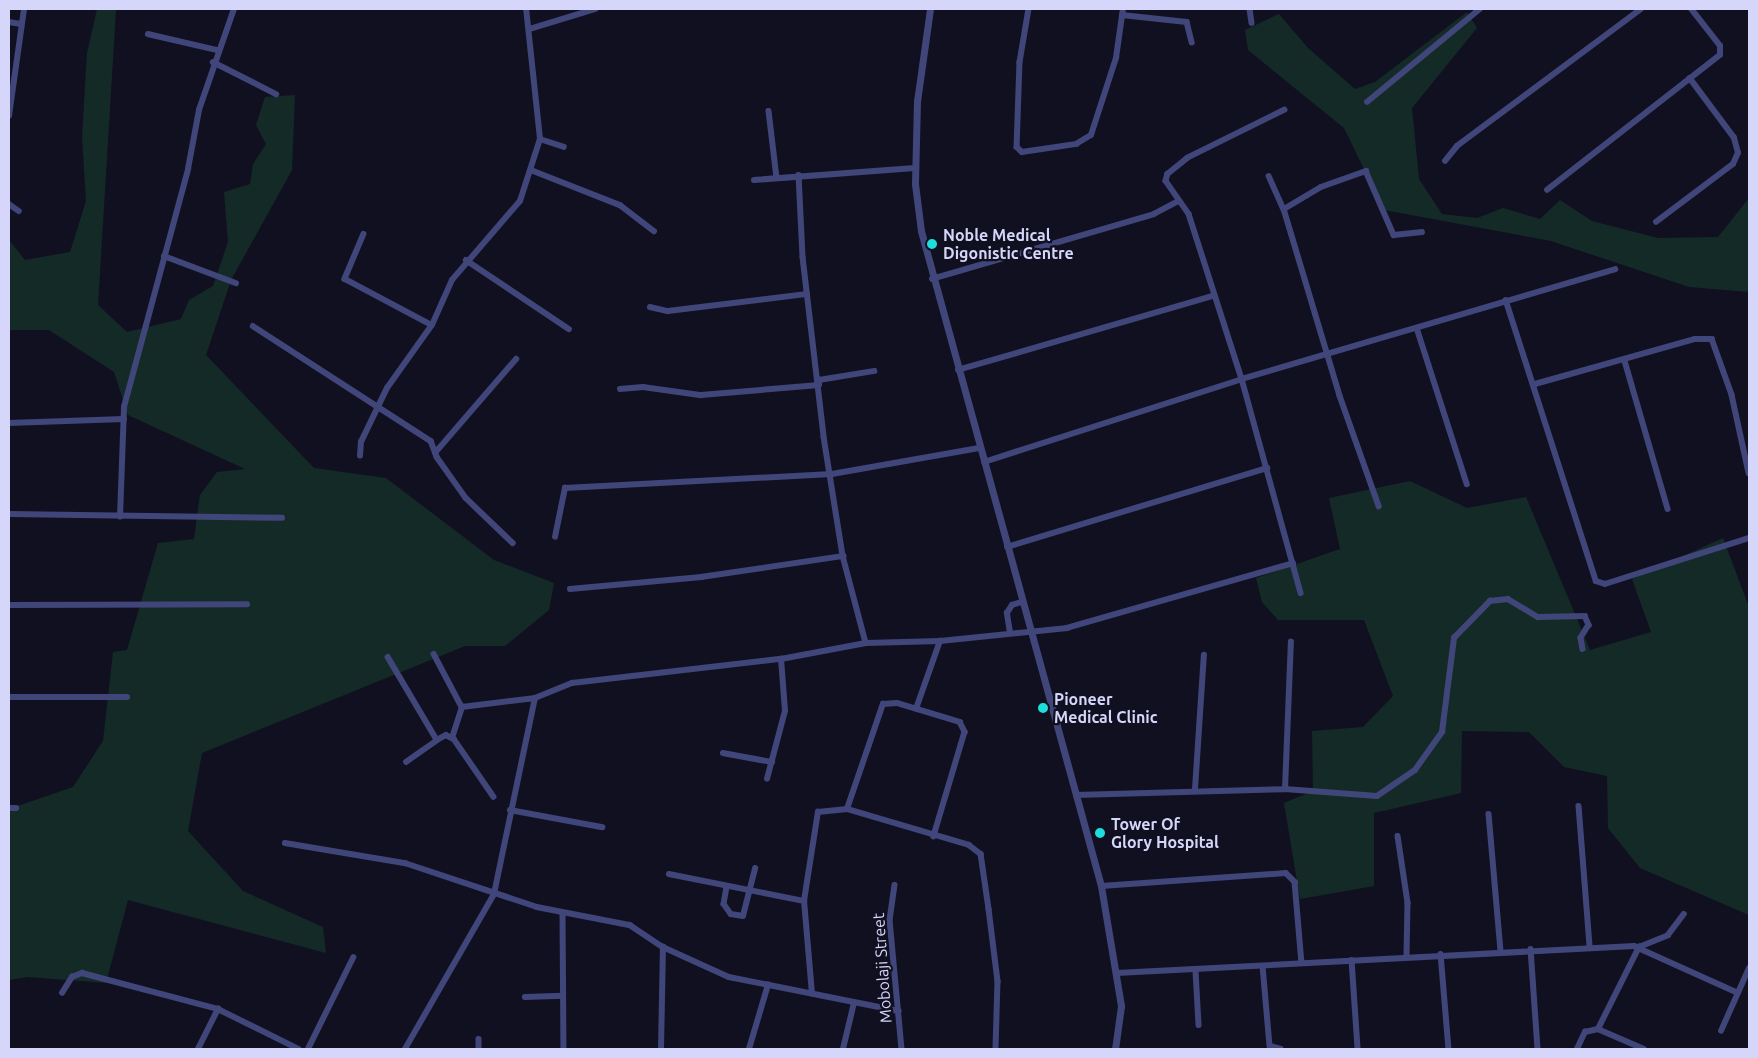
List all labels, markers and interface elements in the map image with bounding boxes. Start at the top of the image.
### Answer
place label: Noble Medical Digonistic Centre [943,225,1074,263]
marker: Noble Medical Digonistic Centre [925,237,939,251]
place label: Pioneer Medical Clinic [1054,689,1158,727]
marker: Pioneer Medical Clinic [1036,701,1050,715]
place label: Tower Of Glory Hospital [1111,814,1219,852]
marker: Tower Of Glory Hospital [1093,826,1107,840]
street label: Mobolaji Street [869,912,895,1024]

